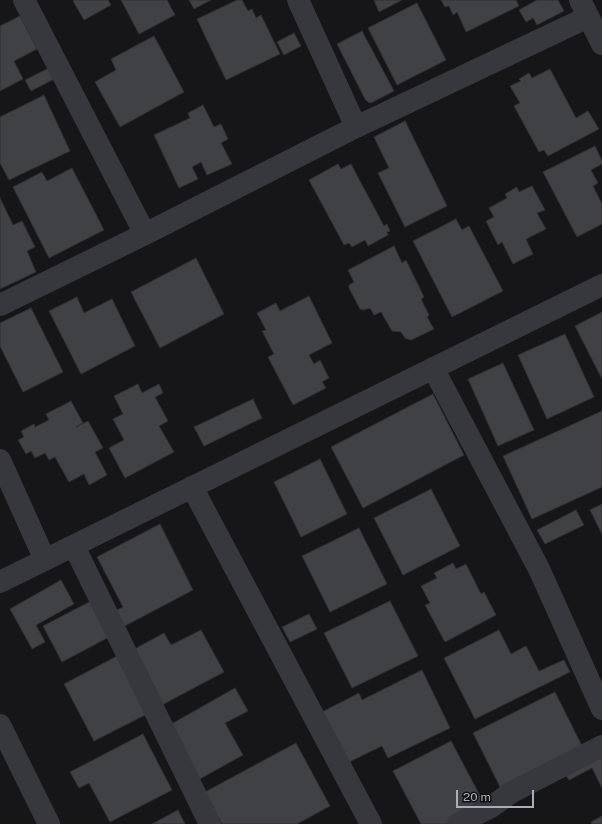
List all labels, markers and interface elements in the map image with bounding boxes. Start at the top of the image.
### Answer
scale bar [458,782,536,808]
text: 20 m [463,790,491,804]

